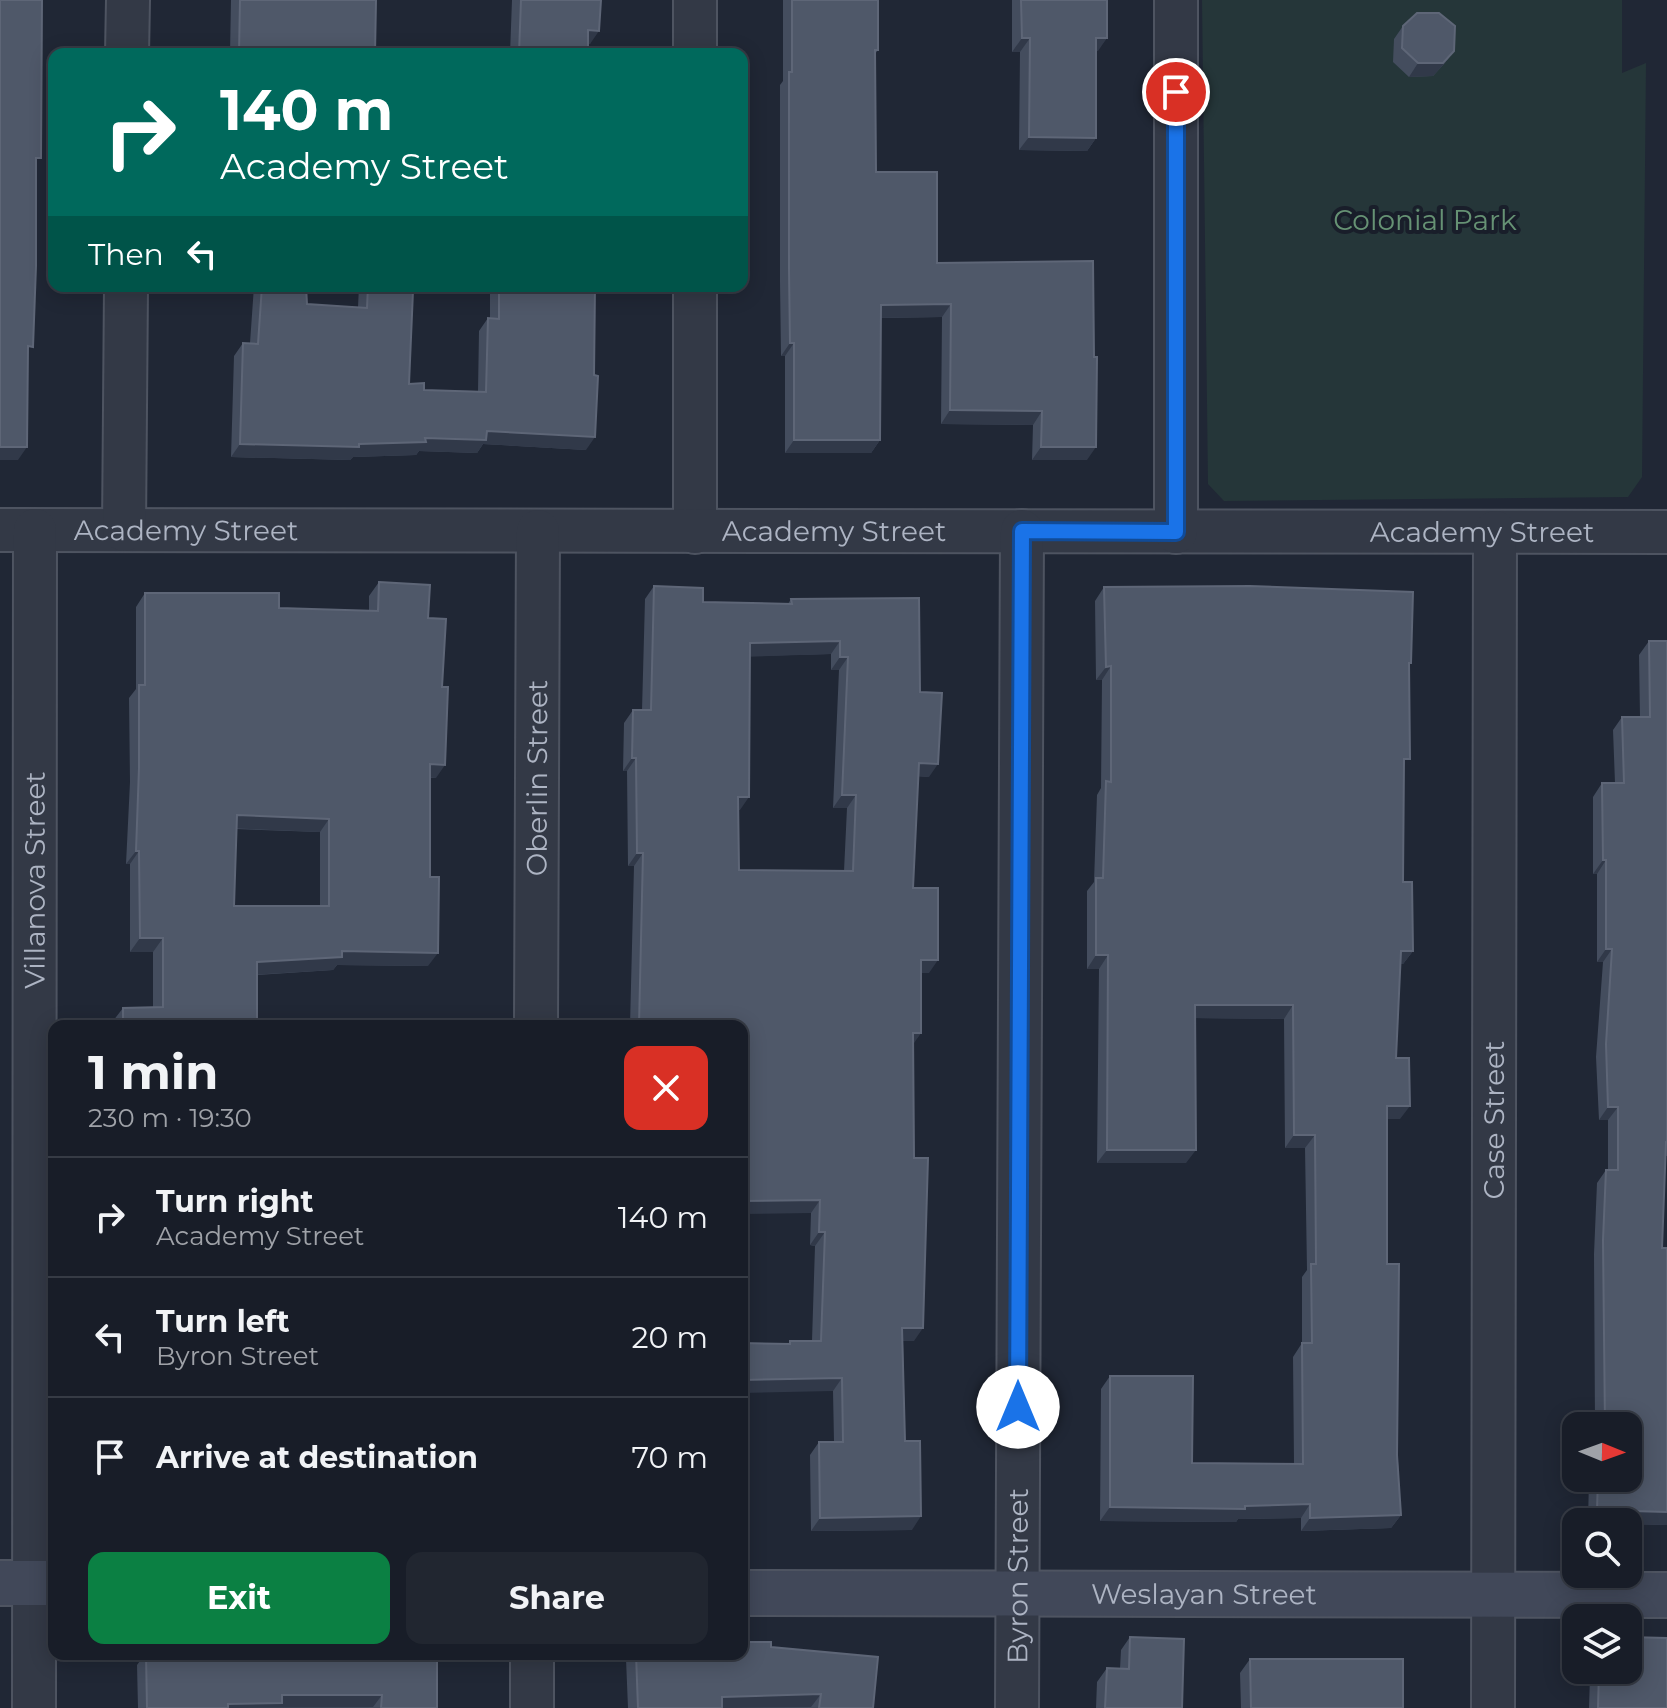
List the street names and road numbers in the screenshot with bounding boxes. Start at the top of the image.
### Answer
street label: Academy Street [74,513,298,547]
street label: Academy Street [722,514,946,548]
street label: Academy Street [1370,515,1594,549]
street label: Oberlin Street [520,680,554,876]
street label: Villanova Street [18,771,52,989]
street label: Case Street [1477,1041,1511,1199]
street label: Byron Street [1000,1488,1035,1664]
street label: Weslayan Street [1091,1577,1317,1611]

